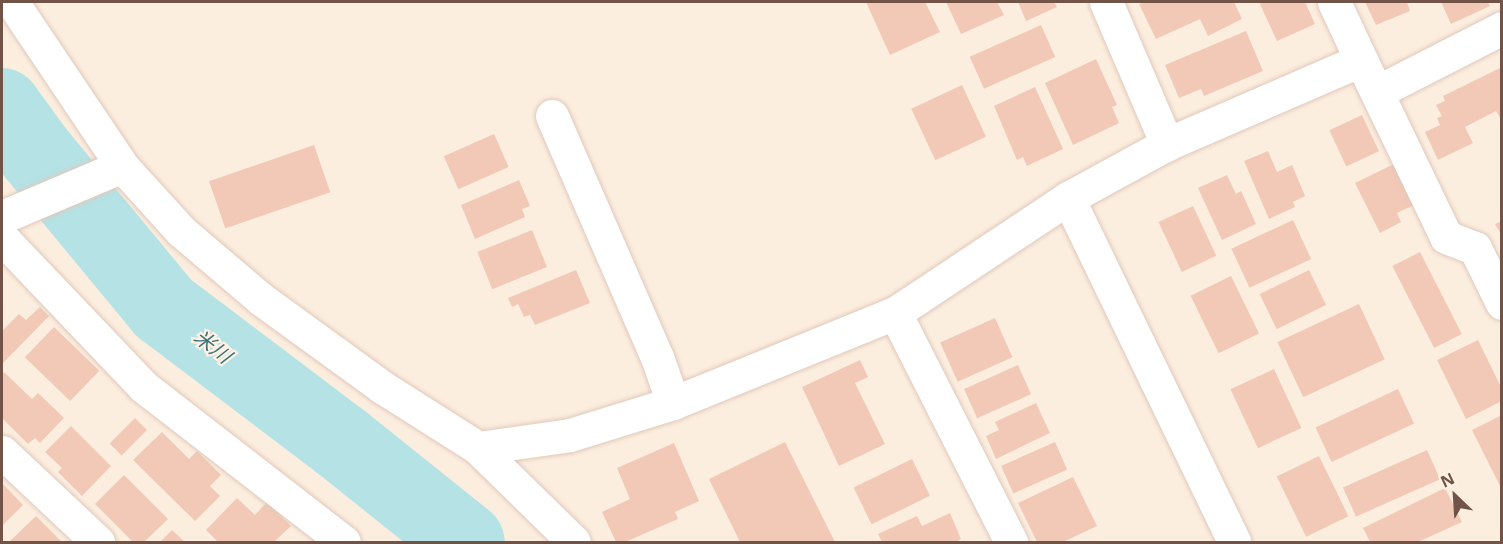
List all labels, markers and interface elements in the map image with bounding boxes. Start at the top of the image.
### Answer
water label: 米川 [190,324,236,368]
north arrow [1425,466,1485,526]
text: N [1437,467,1458,492]

